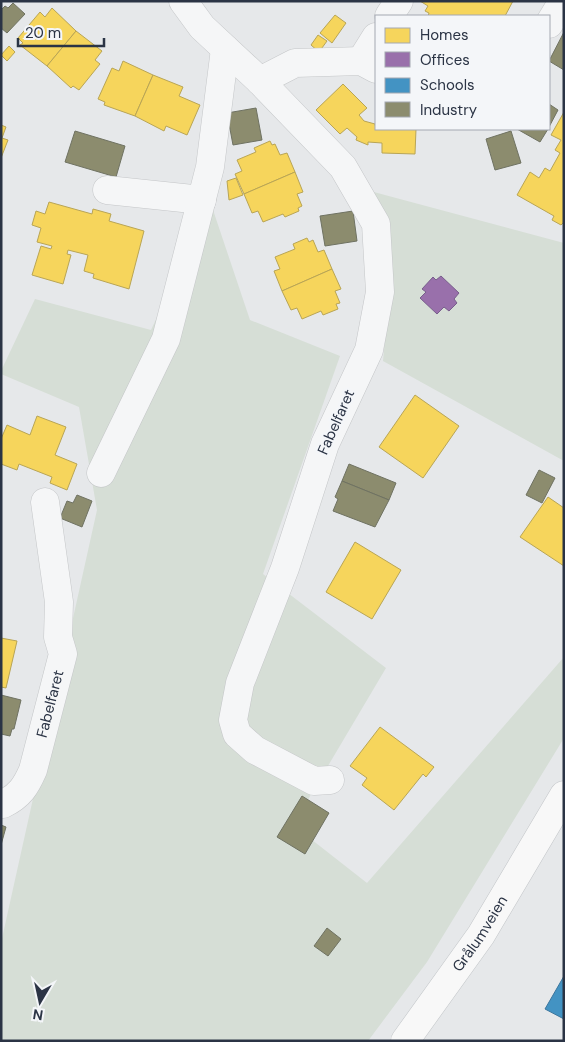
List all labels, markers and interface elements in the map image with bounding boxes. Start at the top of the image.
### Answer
scale bar [18,15,104,47]
legend [375,15,550,130]
text: 20 m [25,23,61,43]
text: Homes [420,25,469,45]
text: Offices [420,50,470,70]
text: Schools [420,75,475,95]
text: Industry [420,100,478,120]
street label: Fabelfaret [313,386,359,458]
street label: Fabelfaret [32,668,69,740]
street label: Grålumveien [448,892,512,976]
north arrow [15,977,65,1027]
text: N [32,1005,44,1025]

